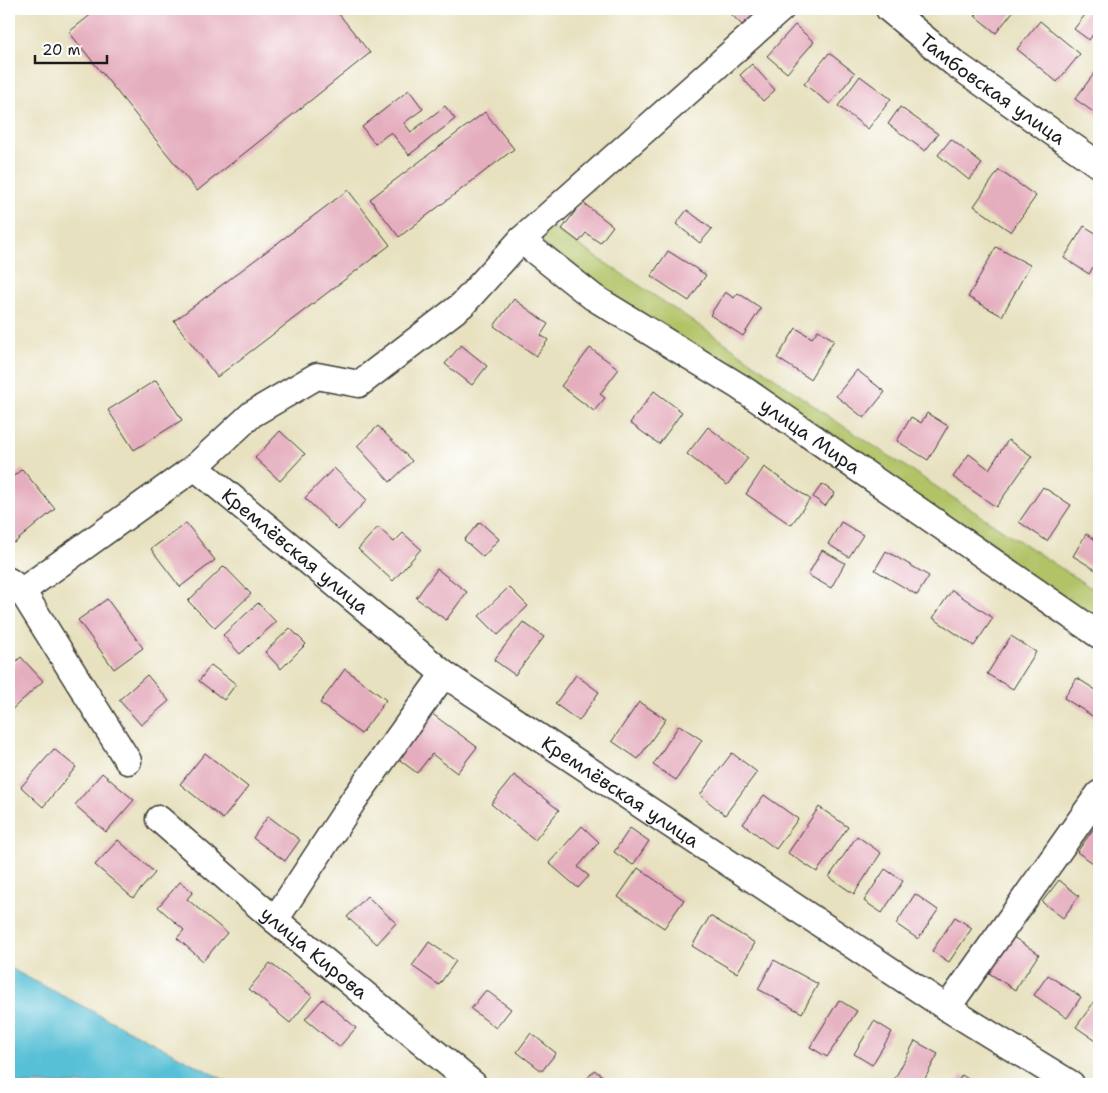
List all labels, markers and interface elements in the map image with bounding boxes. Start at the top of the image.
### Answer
street label: Тамбовская улица [915,27,1071,150]
scale bar [35,32,108,64]
text: 20 m [42,40,81,60]
street label: улица Мира [755,392,866,479]
street label: Кремлёвская улица [217,482,375,619]
street label: Кремлёвская улица [537,730,705,853]
street label: улица Кирова [256,901,373,1004]

